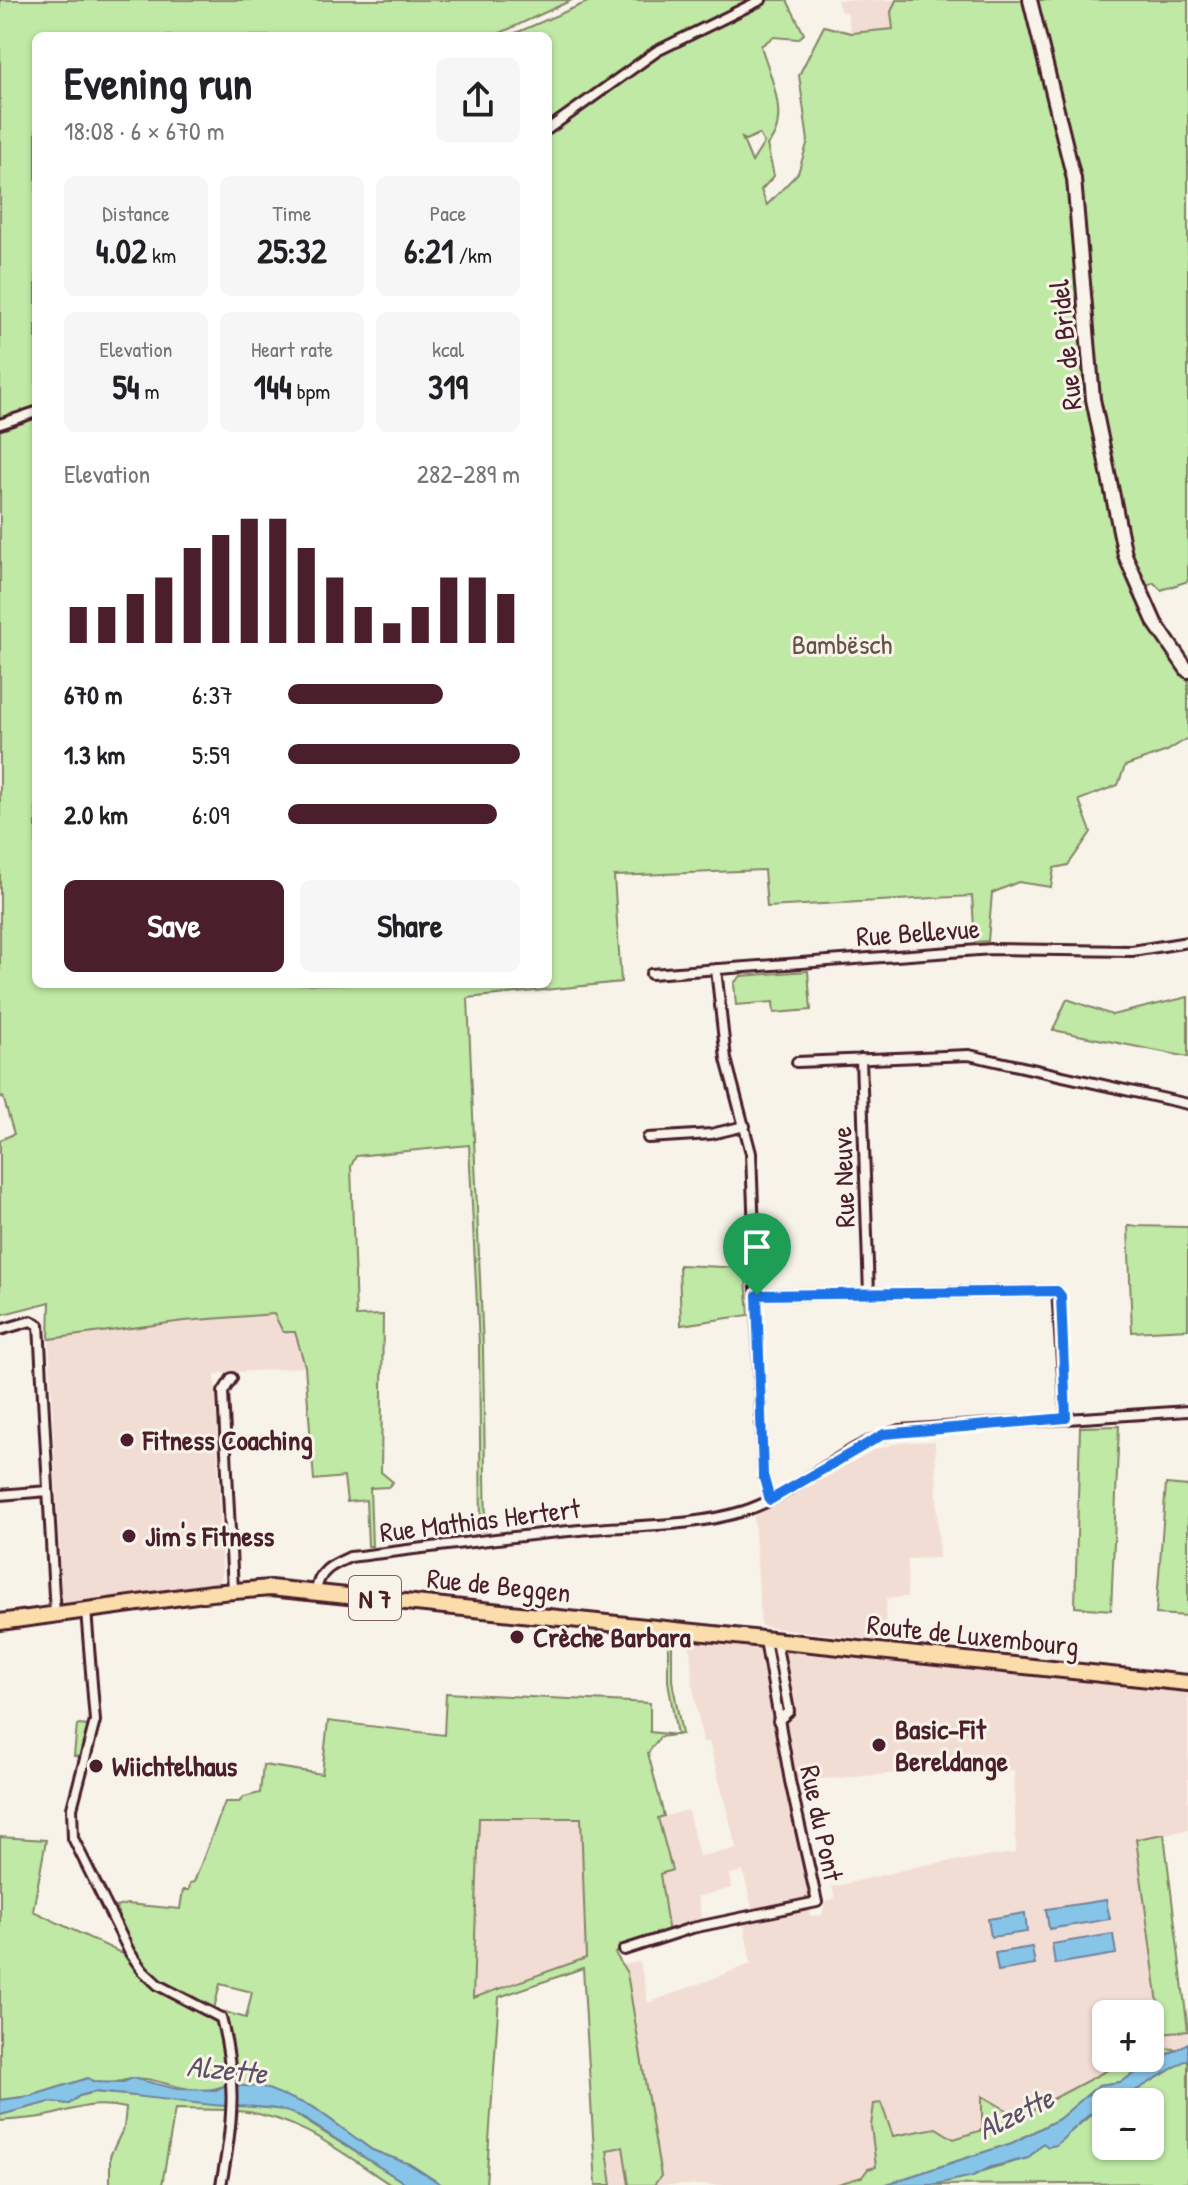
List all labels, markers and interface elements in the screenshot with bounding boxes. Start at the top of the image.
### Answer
text: Evening run [64,53,252,113]
button: share [436,58,520,142]
text: 18:08 · 6 × 670 m [64,113,224,148]
text: Distance [102,198,170,228]
text: Time [273,198,311,228]
text: Pace [430,198,466,228]
text: 4.02 [96,228,147,274]
text: 25:32 [257,228,327,274]
text: 6:21 [404,228,454,274]
text: km [147,240,176,270]
text: /km [454,240,492,270]
street label: Rue de Bridel [1039,277,1091,412]
text: Elevation [99,334,173,364]
text: Heart rate [251,334,333,364]
text: kcal [432,334,464,364]
text: 54 [112,364,140,410]
text: 144 [254,364,292,410]
text: 319 [428,364,468,410]
text: m [140,376,160,406]
text: bpm [292,376,330,406]
text: Elevation [64,456,150,491]
text: 282–289 m [417,456,520,491]
park label: Bambësch [792,625,892,663]
text: 670 m [64,677,123,712]
text: 6:37 [192,677,233,712]
text: 1.3 km [64,737,125,772]
text: 5:59 [192,737,230,772]
text: 2.0 km [64,797,128,832]
text: 6:09 [192,797,230,832]
button: Save [64,880,284,972]
button: Share [300,880,520,972]
street label: Rue Bellevue [855,909,981,955]
street label: Rue Neuve [822,1126,864,1228]
pin [723,1213,791,1295]
icon: arrive [735,1225,779,1269]
place label: Fitness Coaching [142,1421,313,1460]
marker: Fitness Coaching [118,1431,136,1449]
street label: Rue Mathias Hertert [378,1489,583,1551]
place label: Jim's Fitness [145,1517,274,1555]
marker: Jim's Fitness [120,1527,138,1545]
street label: Rue de Beggen [425,1559,573,1611]
road number: N 7 [349,1576,401,1620]
street label: Route de Luxembourg [865,1605,1081,1665]
place label: Crèche Barbara [533,1618,691,1656]
marker: Crèche Barbara [508,1628,526,1646]
place label: Basic-Fit Bereldange [895,1710,1009,1781]
marker: Basic-Fit Bereldange [870,1736,888,1754]
place label: Wiichtelhaus [112,1747,238,1785]
marker: Wiichtelhaus [87,1757,105,1775]
street label: Rue du Pont [791,1762,853,1885]
map controls [1092,2000,1164,2160]
button: + [1092,2000,1164,2072]
water label: Alzette [185,2045,270,2093]
water label: Alzette [970,2077,1061,2149]
button: − [1092,2088,1164,2160]

